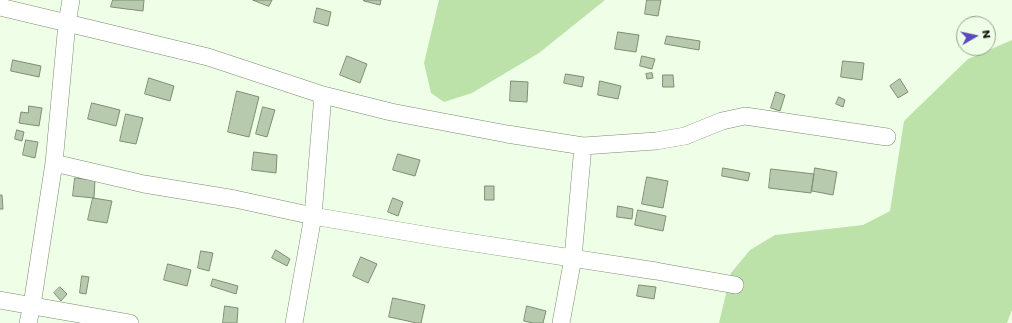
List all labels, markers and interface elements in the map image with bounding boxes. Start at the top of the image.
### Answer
north arrow [956,16,996,56]
text: N [978,29,995,40]

